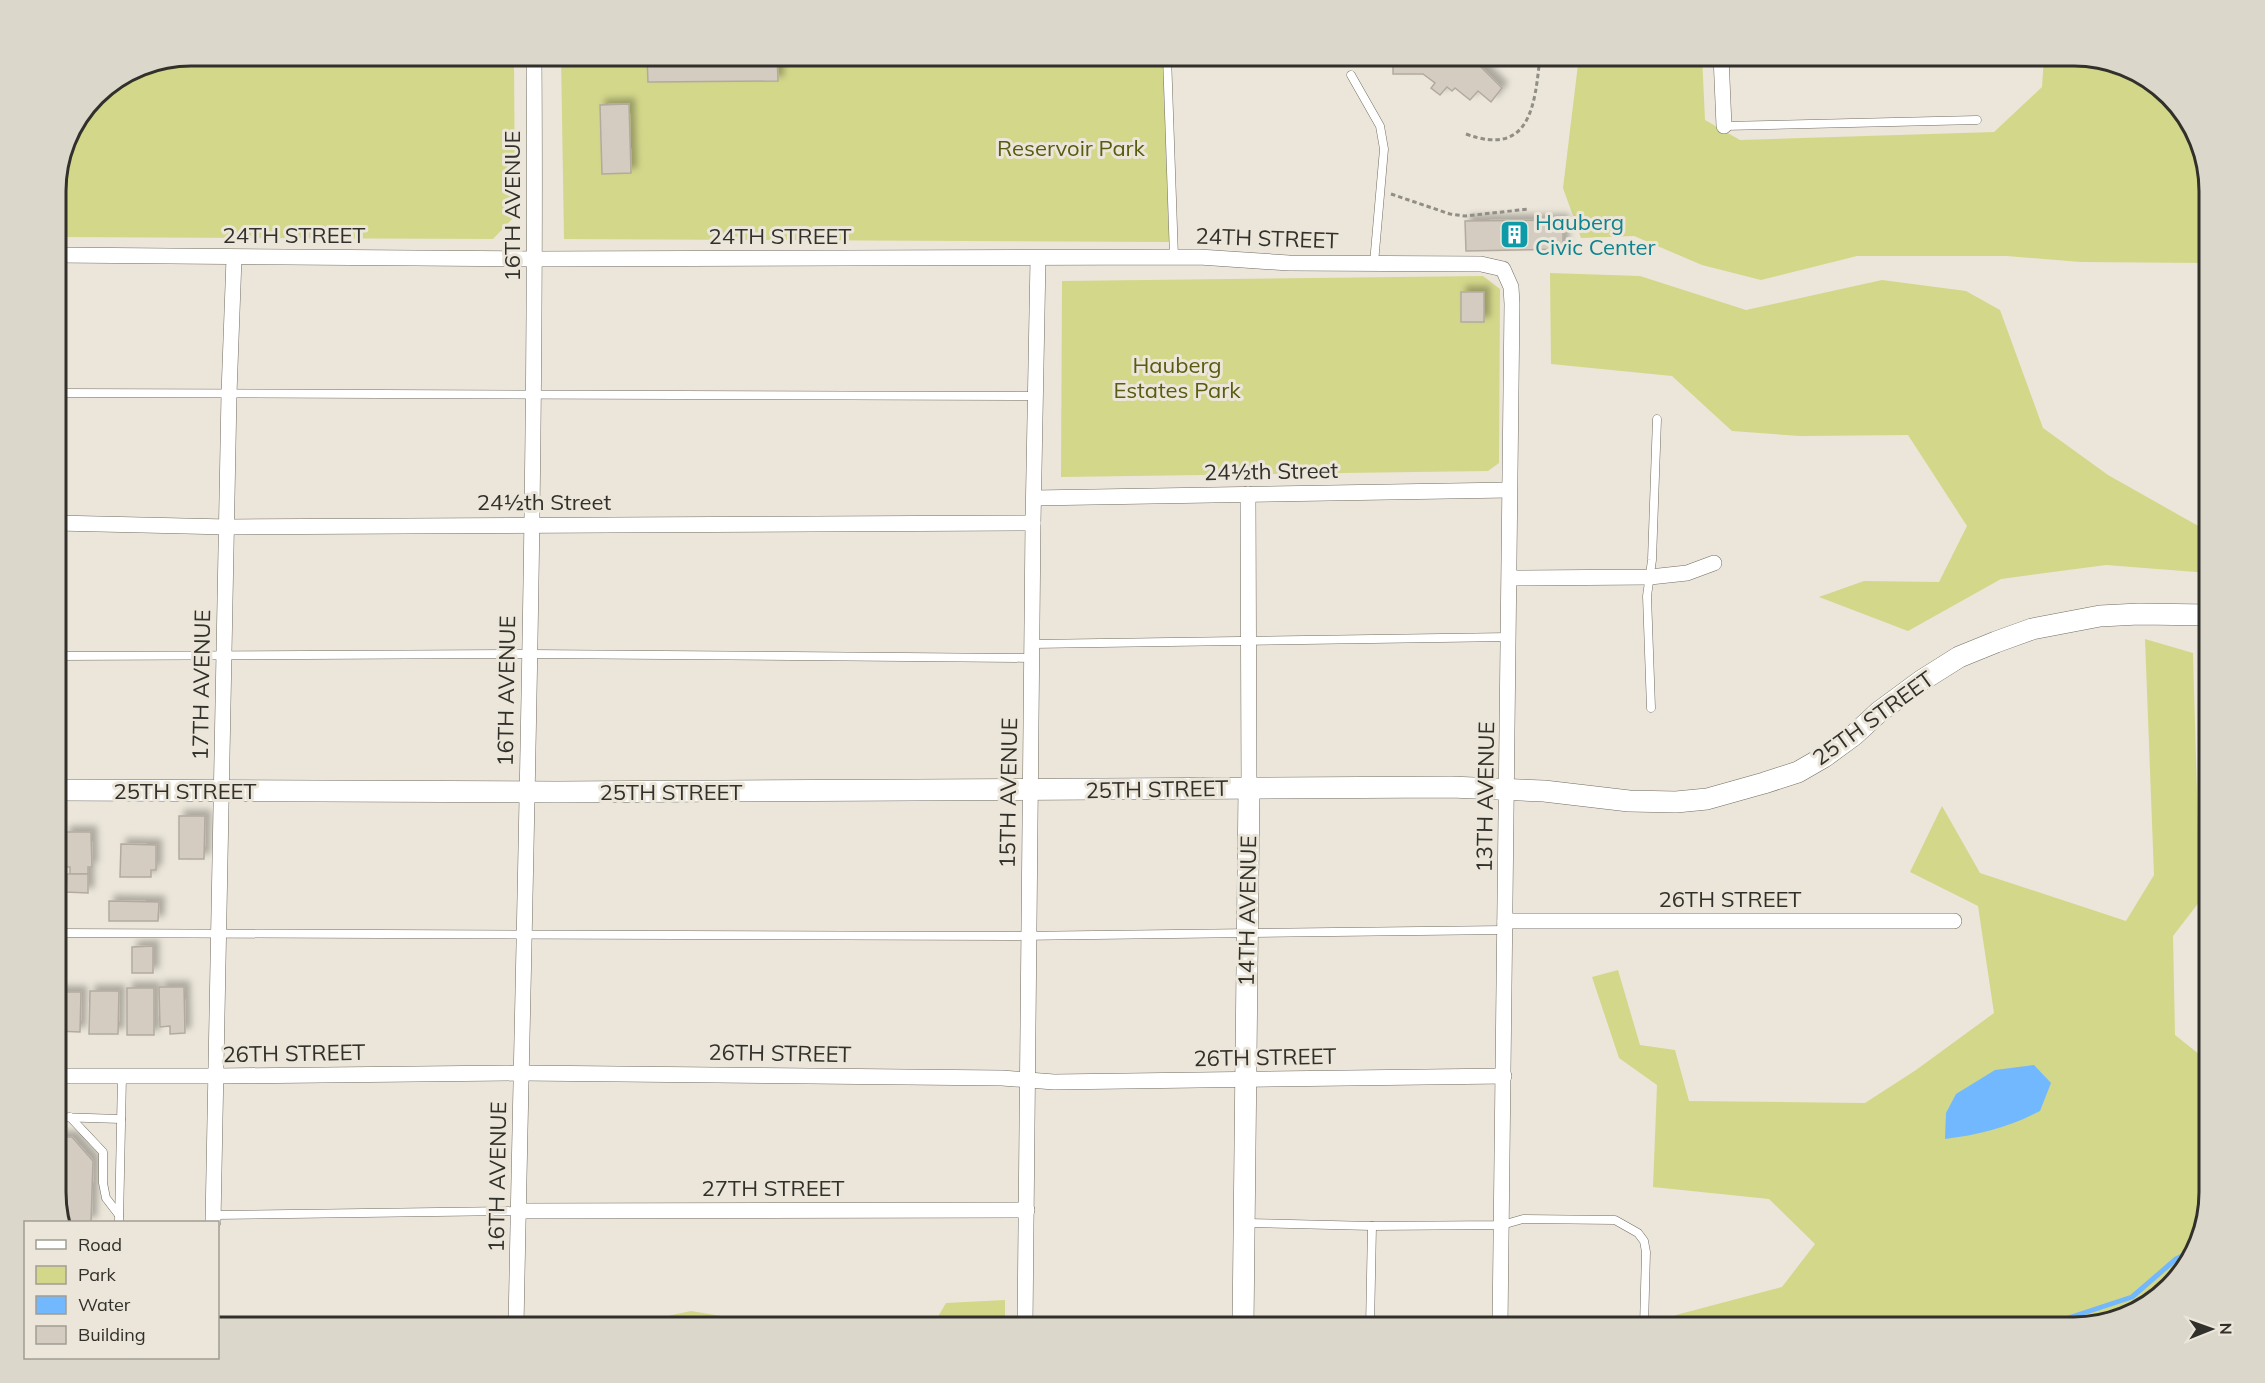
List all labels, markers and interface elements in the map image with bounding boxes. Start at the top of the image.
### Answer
street label: 16TH AVENUE [498,131,526,281]
park label: Reservoir Park [997,134,1146,162]
place label: Hauberg Civic Center [1535,208,1656,261]
building icon: Hauberg Civic Center [1498,219,1530,251]
street label: 24TH STREET [222,221,366,249]
street label: 24TH STREET [708,222,852,250]
street label: 24TH STREET [1195,222,1339,254]
park label: Hauberg Estates Park [1114,351,1241,404]
street label: 24½th Street [1204,456,1339,486]
street label: 24½th Street [477,488,611,516]
street label: 17TH AVENUE [186,609,216,761]
street label: 16TH AVENUE [491,615,521,767]
street label: 25TH STREET [1807,665,1939,771]
street label: 15TH AVENUE [993,717,1023,869]
street label: 13TH AVENUE [1470,721,1500,873]
street label: 25TH STREET [1085,774,1229,804]
street label: 25TH STREET [113,777,257,805]
street label: 25TH STREET [599,778,743,806]
street label: 14TH AVENUE [1232,835,1262,987]
street label: 26TH STREET [1658,885,1802,913]
street label: 26TH STREET [222,1038,366,1068]
street label: 26TH STREET [708,1038,852,1068]
street label: 26TH STREET [1193,1042,1337,1072]
street label: 16TH AVENUE [482,1101,512,1253]
street label: 27TH STREET [701,1174,845,1202]
legend [24,1221,219,1359]
text: Road [78,1233,122,1256]
text: Park [78,1263,117,1286]
text: Water [78,1293,131,1316]
north arrow [2181,1299,2241,1359]
text: Building [78,1323,146,1346]
text: N [2216,1323,2236,1335]

